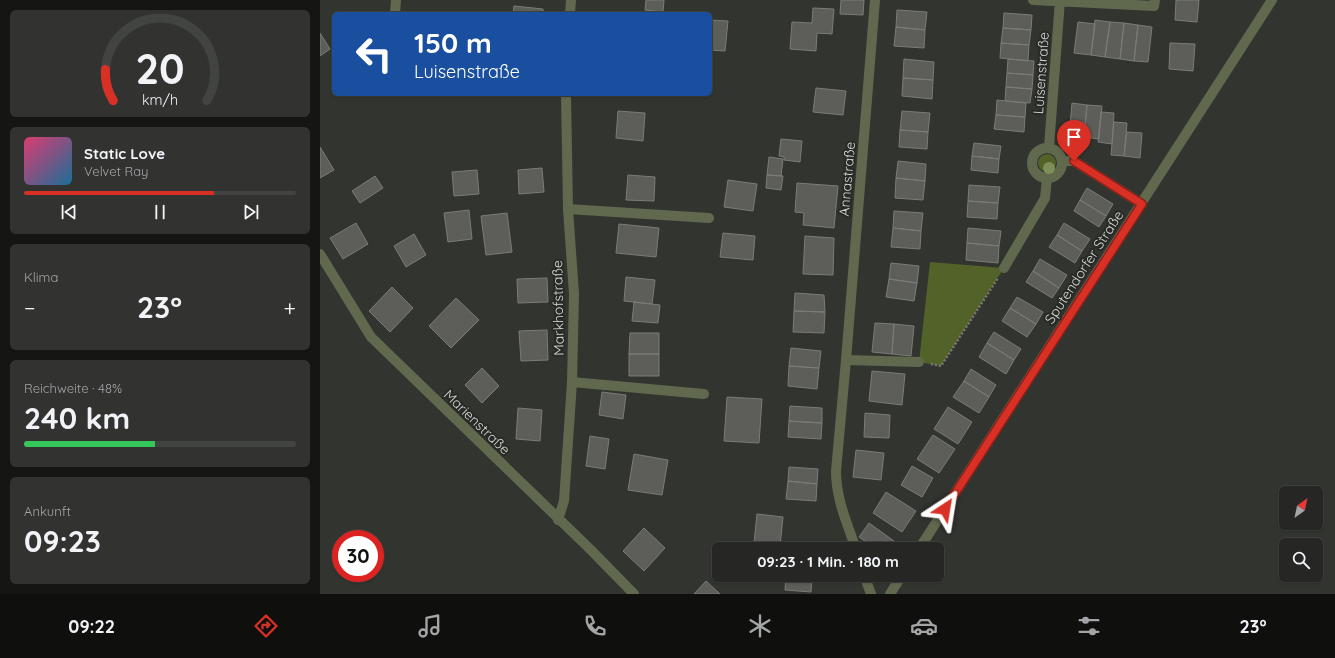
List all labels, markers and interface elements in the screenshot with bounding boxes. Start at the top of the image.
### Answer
text: 150 m [414,25,492,60]
icon: left [348,28,400,80]
street label: Luisenstraße [1029,31,1053,115]
text: 20 [135,42,185,94]
text: Luisenstraße [414,60,520,83]
text: km/h [142,91,178,109]
pin [1057,120,1091,161]
icon: arrive [1063,126,1085,148]
street label: Annastraße [835,141,859,217]
text: Static Love [84,144,165,163]
text: Velvet Ray [84,163,149,179]
icon: previous [58,201,80,223]
icon: pause [149,201,171,223]
icon: next [240,201,262,223]
street label: Sputendorfer Straße [1041,207,1127,327]
street label: Markhofstraße [548,260,568,356]
text: Klima [24,269,58,285]
text: 23° [137,288,182,326]
text: − [24,294,35,322]
text: + [284,294,296,322]
text: Reichweite · 48% [24,380,122,396]
street label: Marienstraße [440,386,514,458]
text: 240 km [24,399,130,437]
north arrow [1279,486,1323,530]
map controls [1279,486,1323,582]
position arrow [924,488,966,530]
text: Ankunft [24,503,71,519]
text: 09:23 [24,522,101,560]
speed limit sign: 30 [332,530,384,582]
button: search [1279,538,1323,582]
text: 09:23 · 1 Min. · 180 m [757,552,899,571]
icon: directions [252,612,280,640]
icon: music [416,612,444,640]
icon: phone [581,612,609,640]
icon: climate [746,612,774,640]
icon: car [910,612,938,640]
icon: filters [1075,612,1103,640]
text: 09:22 [68,615,115,638]
text: 23° [1240,615,1267,638]

